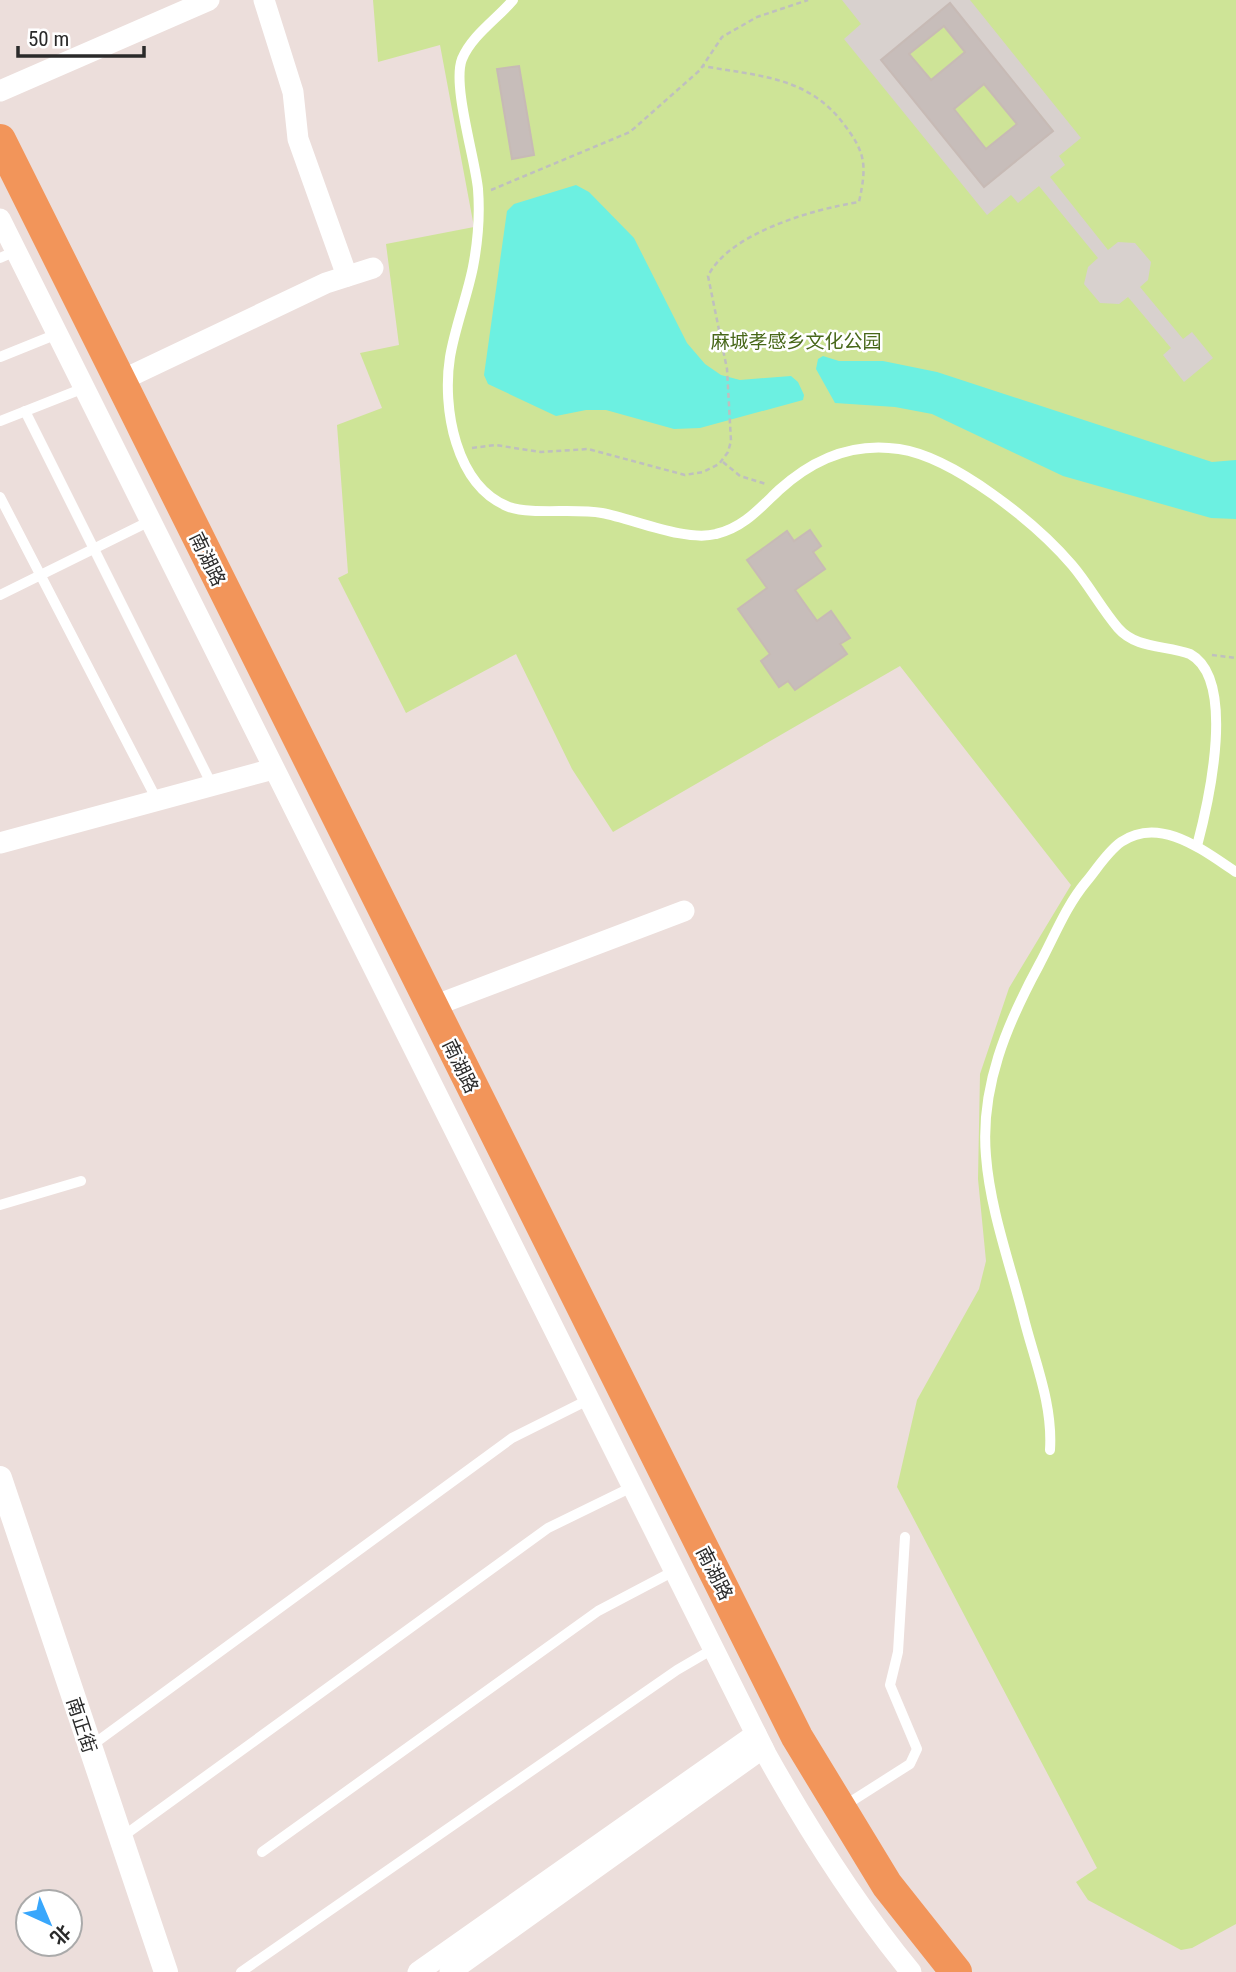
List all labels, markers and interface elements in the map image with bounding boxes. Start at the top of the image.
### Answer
scale bar [18,14,144,58]
text: 50 m [28,27,69,51]
park label: 麻城孝感乡文化公园 [710,330,882,353]
street label: 南湖路 [185,529,230,590]
street label: 南湖路 [438,1036,483,1097]
street label: 南湖路 [691,1543,738,1604]
street label: 南正街 [62,1694,101,1756]
north arrow [14,1888,84,1958]
text: 北 [46,1920,75,1950]

